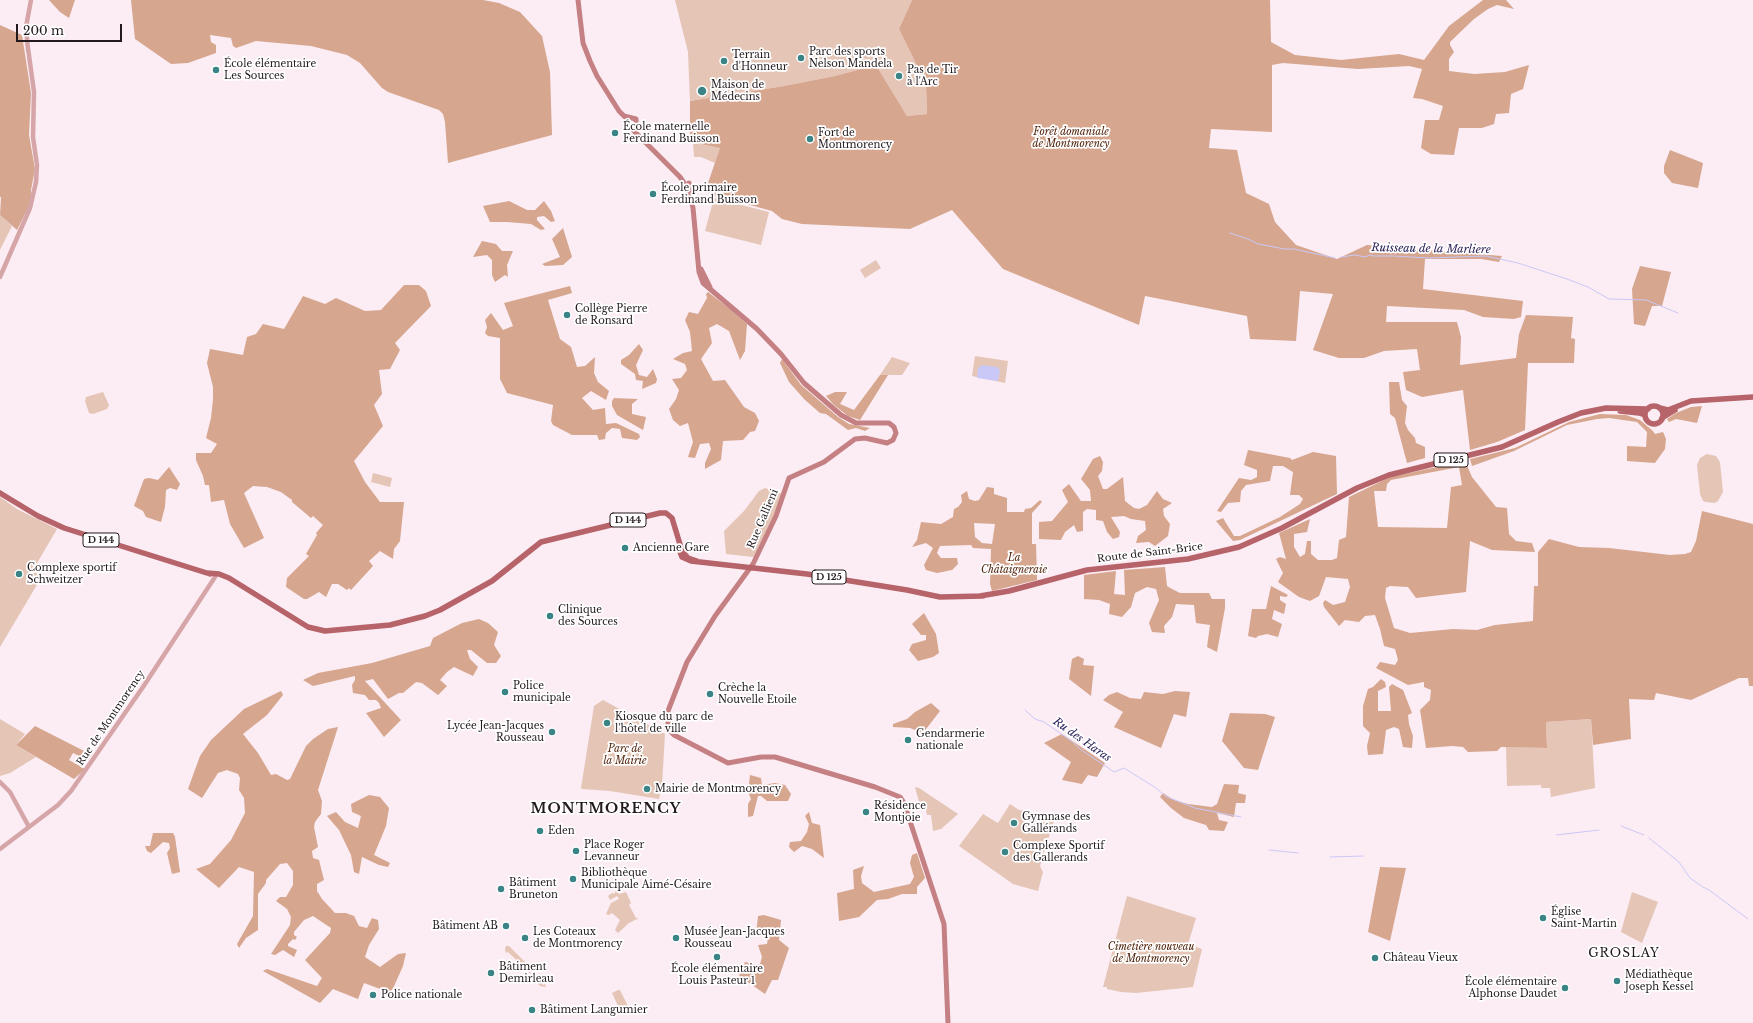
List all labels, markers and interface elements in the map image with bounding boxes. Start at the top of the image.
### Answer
scale bar [18,16,124,42]
text: 200 m [23,23,64,38]
place label: Parc des sports Nelson Mandela [809,46,892,70]
place label: Terrain d'Honneur [732,49,787,72]
marker: Parc des sports Nelson Mandela [796,53,806,63]
marker: Terrain d'Honneur [719,56,729,66]
place label: École élémentaire Les Sources [224,58,316,82]
place label: Pas de Tir à l'Arc [907,64,958,88]
marker: École élémentaire Les Sources [211,65,221,75]
marker: Pas de Tir à l'Arc [894,71,904,81]
place label: Maison de Médecins [711,79,764,102]
marker: Maison de Médecins [696,85,708,97]
place label: École maternelle Ferdinand Buisson [623,121,719,144]
park label: Forêt domaniale de Montmorency [1032,126,1110,150]
place label: Fort de Montmorency [818,127,892,150]
marker: École maternelle Ferdinand Buisson [610,128,620,138]
marker: Fort de Montmorency [805,134,815,144]
place label: École primaire Ferdinand Buisson [661,182,757,206]
marker: École primaire Ferdinand Buisson [648,189,658,199]
water label: Ruisseau de la Marliere [1371,241,1491,257]
place label: Collège Pierre de Ronsard [575,303,647,326]
marker: Collège Pierre de Ronsard [562,310,572,320]
road number: D 125 [1434,453,1468,467]
street label: Rue Gallieni [745,487,781,551]
road number: D 144 [610,513,646,527]
road number: D 144 [83,533,119,547]
street label: Route de Saint-Brice [1097,541,1203,565]
place label: Ancienne Gare [633,542,709,554]
marker: Ancienne Gare [620,543,630,553]
park label: La Châtaigneraie [981,552,1047,576]
place label: Complexe sportif Schweitzer [27,562,116,586]
marker: Complexe sportif Schweitzer [14,569,24,579]
road number: D 125 [812,570,846,584]
place label: Clinique des Sources [558,604,618,628]
marker: Clinique des Sources [545,611,555,621]
street label: Rue de Montmorency [75,668,147,768]
place label: Police municipale [513,680,571,704]
place label: Crèche la Nouvelle Etoile [718,682,797,706]
marker: Police municipale [500,687,510,697]
marker: Crèche la Nouvelle Etoile [705,689,715,699]
place label: Kiosque du parc de l'hôtel de ville [615,711,713,734]
water label: Ru des Haras [1050,715,1114,765]
marker: Kiosque du parc de l'hôtel de ville [602,718,612,728]
place label: Lycée Jean-Jacques Rousseau [447,720,544,744]
marker: Lycée Jean-Jacques Rousseau [547,727,557,737]
place label: Gendarmerie nationale [916,728,985,752]
marker: Gendarmerie nationale [903,735,913,745]
park label: Parc de la Mairie [603,743,647,766]
place label: Mairie de Montmorency [655,783,781,795]
marker: Mairie de Montmorency [642,784,652,794]
place label: Résidence Montjoie [874,800,926,824]
district label: MONTMORENCY [531,801,681,817]
marker: Résidence Montjoie [861,807,871,817]
place label: Gymnase des Gallérands [1022,811,1090,834]
marker: Gymnase des Gallérands [1009,818,1019,828]
place label: Eden [548,825,575,837]
marker: Eden [535,826,545,836]
place label: Place Roger Levanneur [584,839,644,862]
place label: Complexe Sportif des Gallerands [1013,840,1104,864]
marker: Place Roger Levanneur [571,846,581,856]
marker: Complexe Sportif des Gallerands [1000,847,1010,857]
place label: Bibliothèque Municipale Aimé-Césaire [581,867,711,890]
marker: Bibliothèque Municipale Aimé-Césaire [568,874,578,884]
place label: Bâtiment Bruneton [509,877,558,900]
marker: Bâtiment Bruneton [496,884,506,894]
place label: Église Saint-Martin [1551,906,1617,930]
marker: Église Saint-Martin [1538,913,1548,923]
place label: Bâtiment AB [432,920,498,932]
marker: Bâtiment AB [501,921,511,931]
place label: Les Coteaux de Montmorency [533,926,622,950]
place label: Musée Jean-Jacques Rousseau [684,926,785,950]
marker: Les Coteaux de Montmorency [520,933,530,943]
marker: Musée Jean-Jacques Rousseau [671,933,681,943]
park label: Cimetière nouveau de Montmorency [1108,941,1194,964]
district label: GROSLAY [1588,947,1660,961]
marker: École élémentaire Louis Pasteur 1 [712,952,722,962]
place label: Château Vieux [1383,952,1458,964]
marker: Château Vieux [1370,953,1380,963]
place label: Bâtiment Demirleau [499,961,554,984]
place label: École élémentaire Louis Pasteur 1 [671,963,763,986]
marker: Bâtiment Demirleau [486,968,496,978]
place label: Médiathèque Joseph Kessel [1625,969,1693,992]
place label: École élémentaire Alphonse Daudet [1465,976,1557,1000]
marker: Médiathèque Joseph Kessel [1612,976,1622,986]
marker: École élémentaire Alphonse Daudet [1560,983,1570,993]
place label: Police nationale [381,989,462,1001]
marker: Police nationale [368,990,378,1000]
place label: Bâtiment Langumier [540,1004,647,1016]
marker: Bâtiment Langumier [527,1005,537,1015]

